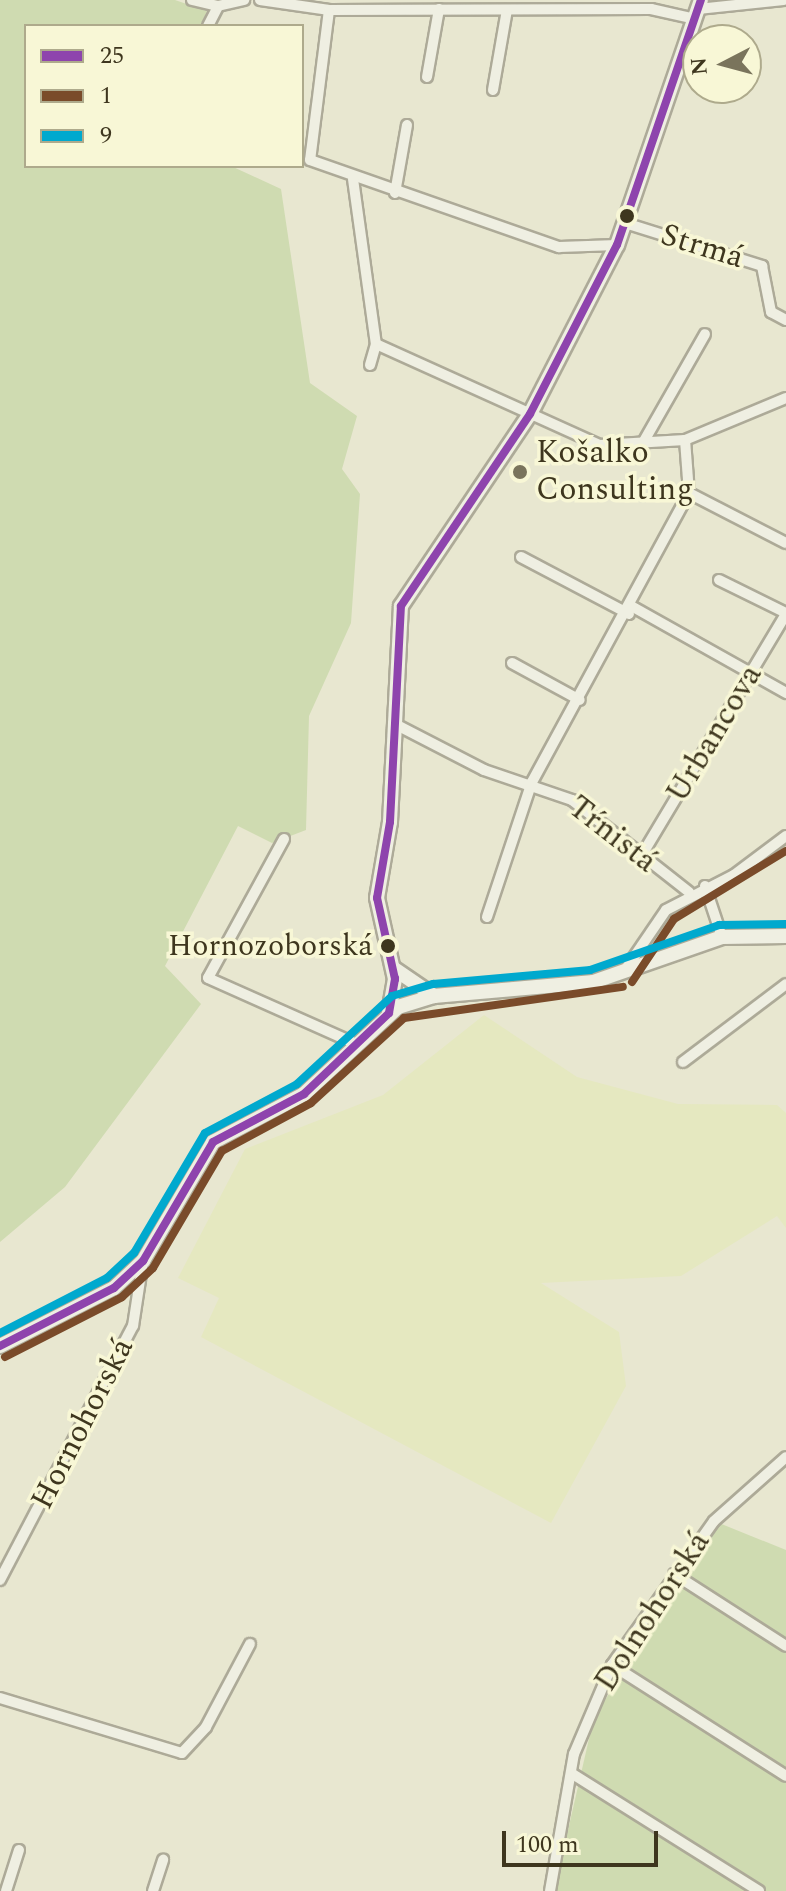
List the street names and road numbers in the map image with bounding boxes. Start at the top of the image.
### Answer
street label: Strmá [656,216,748,278]
street label: Urbancova [659,658,771,810]
street label: Tŕnistá [560,788,664,882]
street label: Hornohorská [23,1332,143,1516]
street label: Dolnohorská [587,1525,719,1699]

